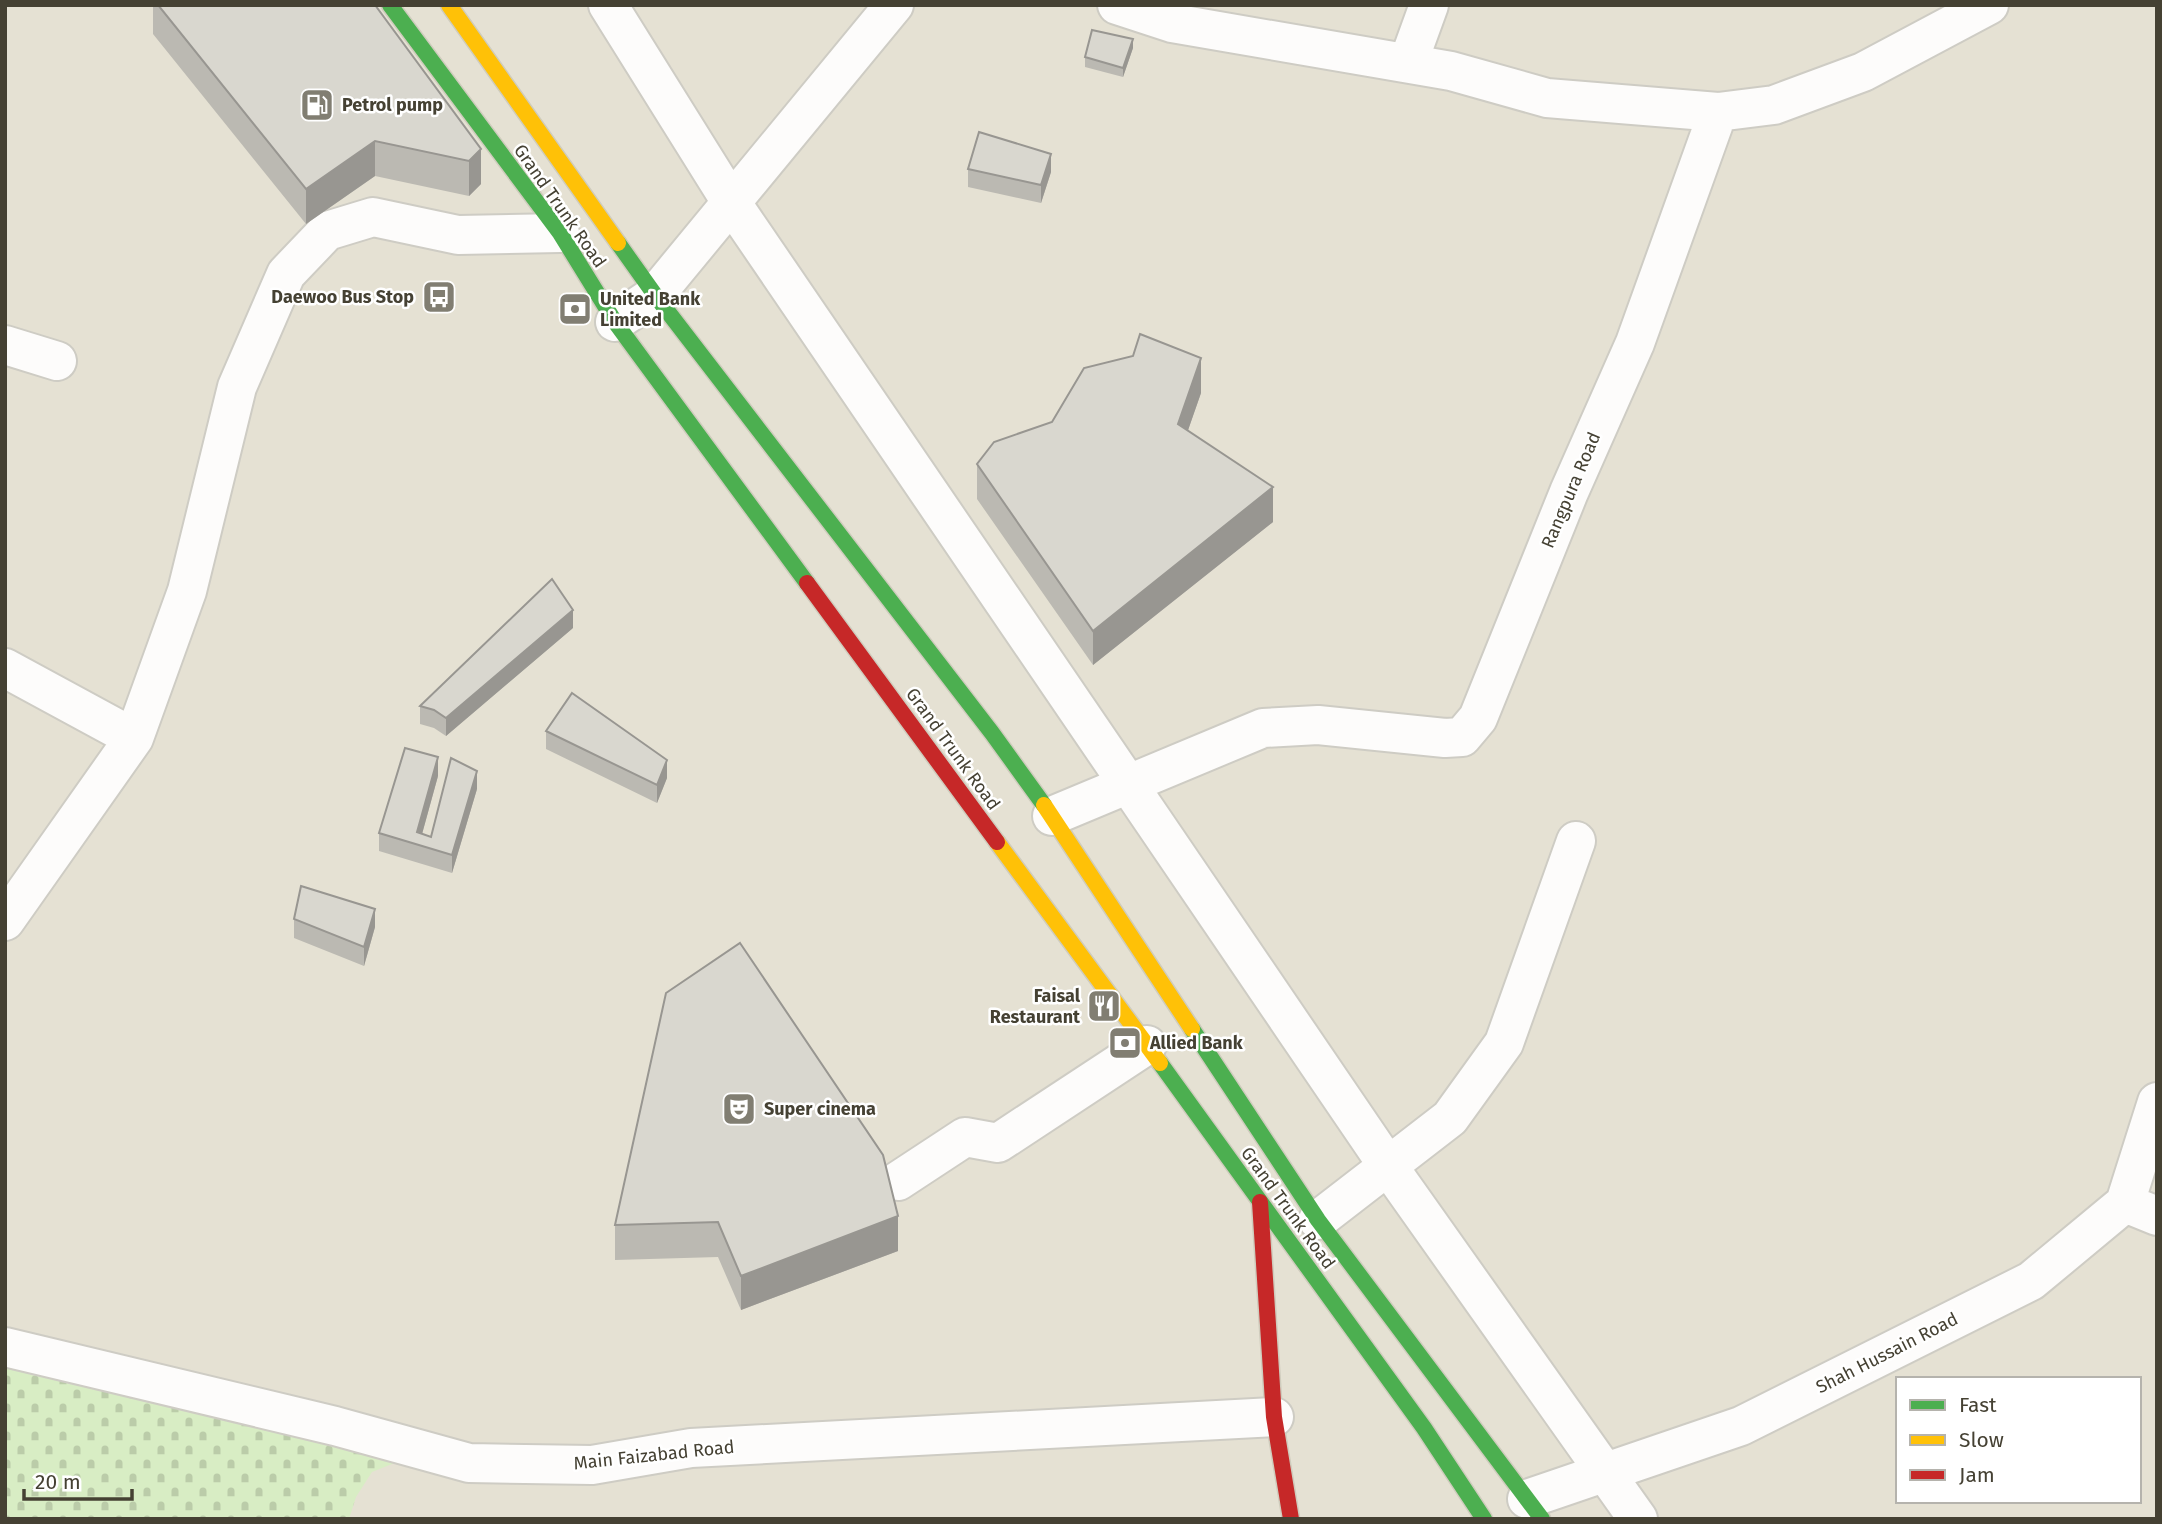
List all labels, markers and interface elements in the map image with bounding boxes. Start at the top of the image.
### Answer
fuel station icon: Petrol pump [298,86,336,124]
place label: Petrol pump [342,94,443,116]
street label: Grand Trunk Road [509,140,611,272]
bus stop icon: Daewoo Bus Stop [420,278,458,316]
place label: Daewoo Bus Stop [271,286,414,308]
place label: United Bank Limited [600,288,701,331]
bank icon: United Bank Limited [556,290,594,328]
street label: Rangpura Road [1537,429,1605,551]
street label: Grand Trunk Road [901,684,1005,814]
place label: Faisal Restaurant [990,985,1081,1028]
restaurant icon: Faisal Restaurant [1085,987,1123,1025]
bank icon: Allied Bank [1106,1024,1144,1062]
place label: Allied Bank [1149,1032,1244,1054]
theatre icon: Super cinema [720,1090,758,1128]
place label: Super cinema [764,1098,876,1120]
street label: Grand Trunk Road [1236,1143,1340,1273]
street label: Shah Hussain Road [1812,1308,1962,1398]
legend [1896,1377,2141,1503]
text: Fast [1959,1392,1997,1418]
text: Slow [1959,1427,2004,1453]
street label: Main Faizabad Road [573,1436,735,1474]
scale bar [24,1458,133,1502]
text: Jam [1959,1462,1995,1488]
text: 20 m [35,1469,81,1495]

